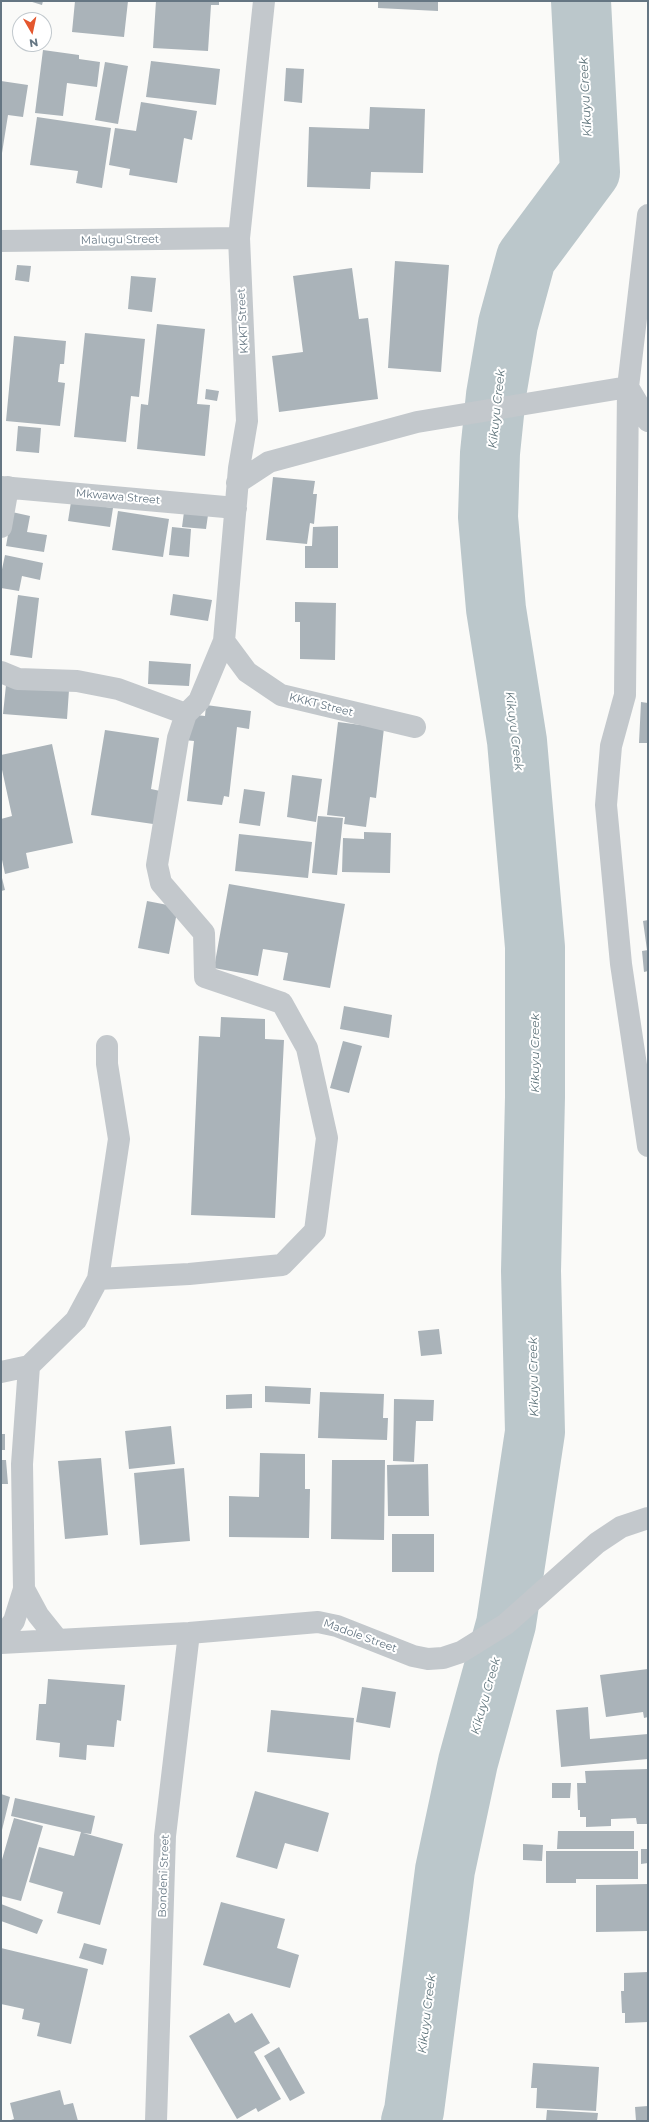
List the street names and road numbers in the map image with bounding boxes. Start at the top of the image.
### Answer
street label: Malugu Street [81,233,159,247]
street label: KKKT Street [235,288,251,354]
street label: Mkwawa Street [75,487,161,507]
street label: KKKT Street [288,691,354,719]
street label: Madole Street [322,1617,398,1655]
street label: Bondeni Street [156,1834,172,1918]

